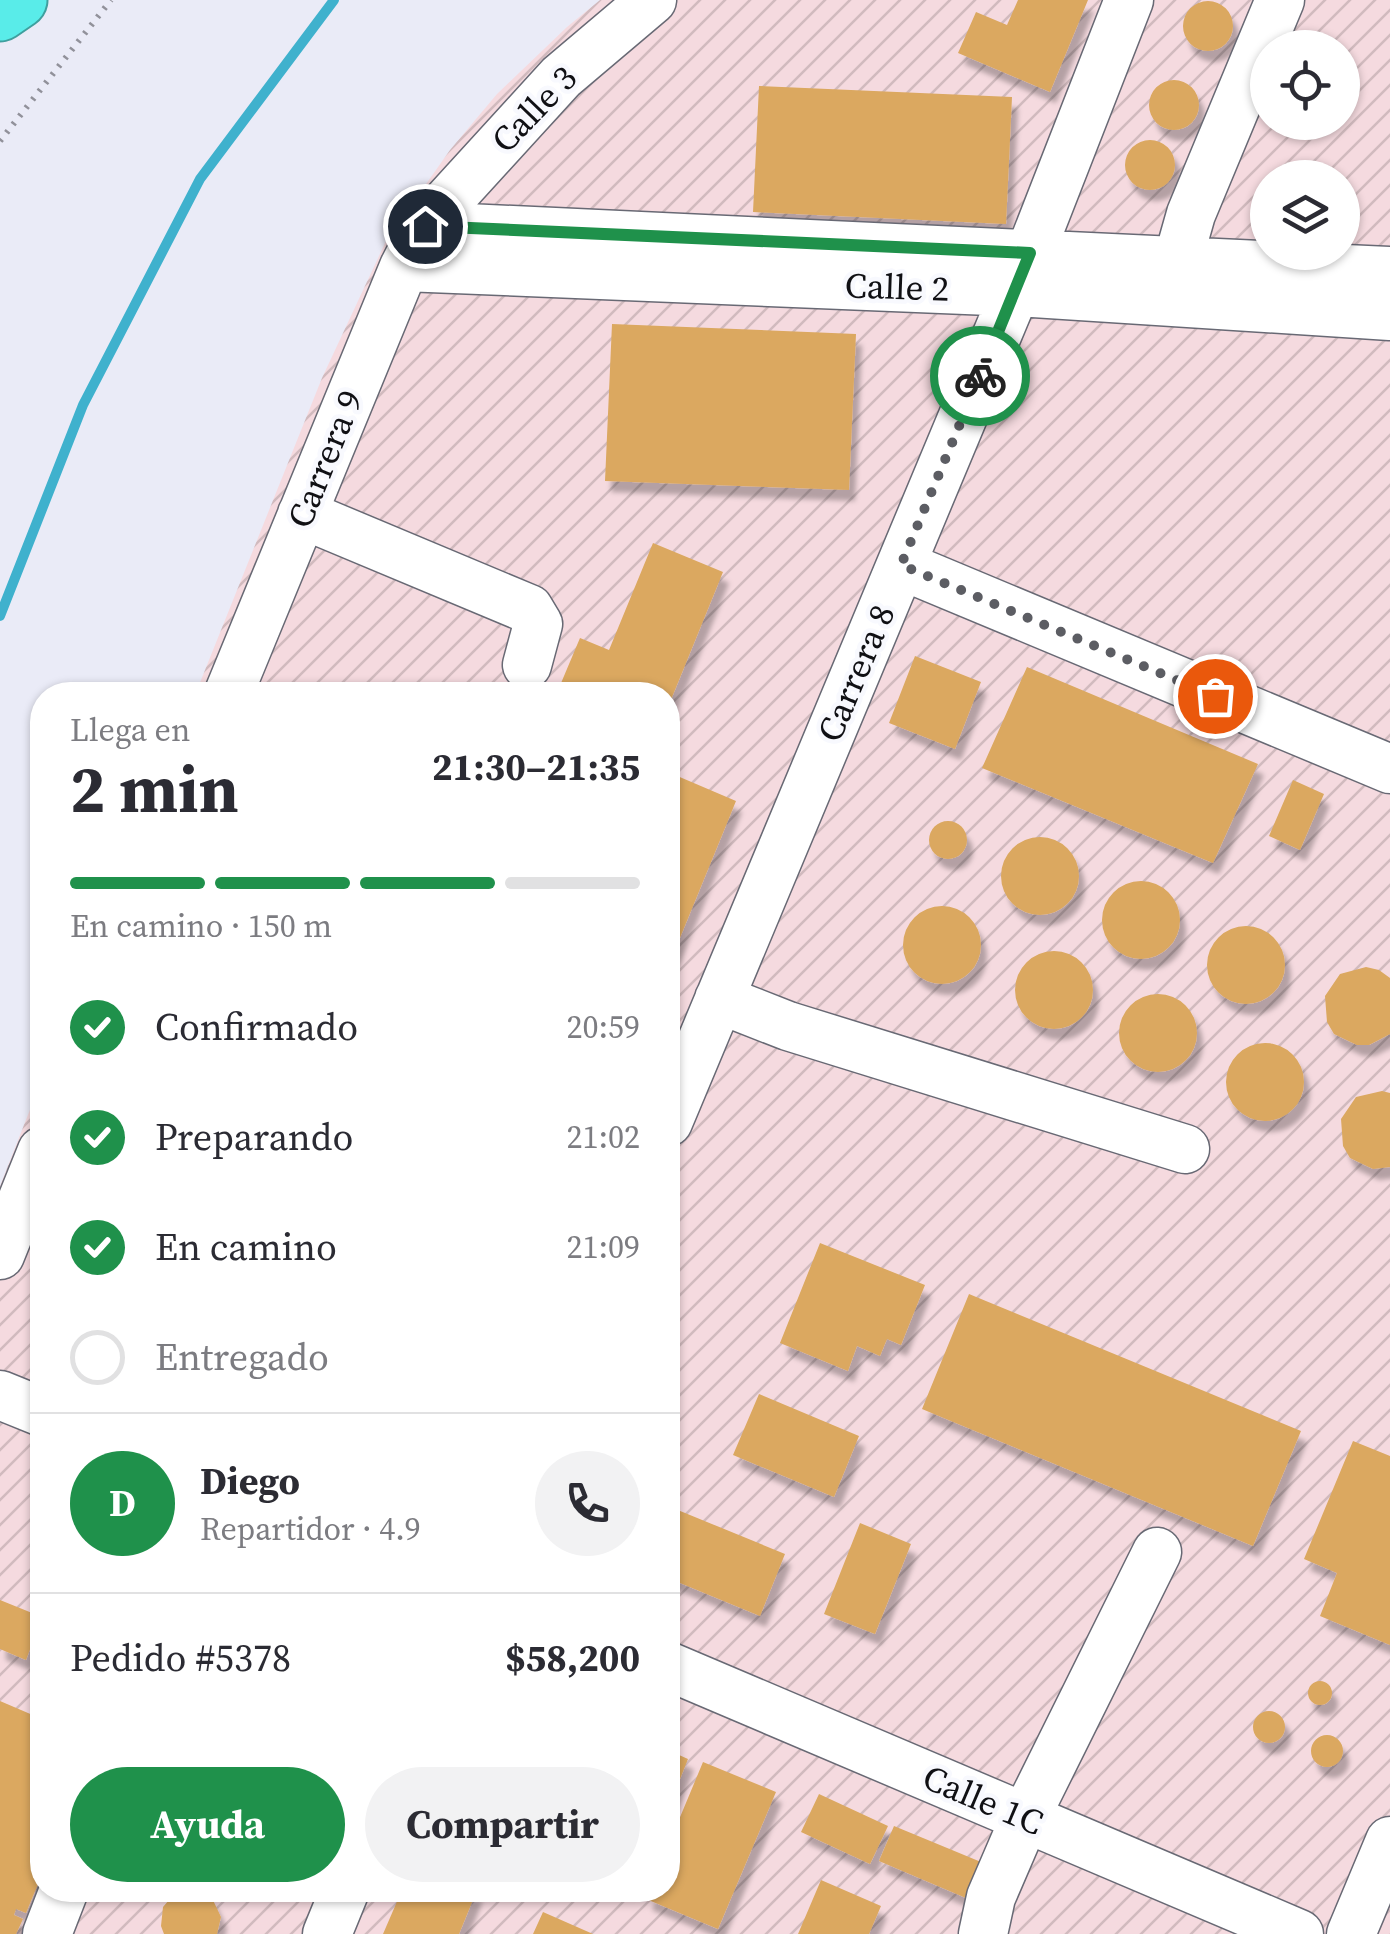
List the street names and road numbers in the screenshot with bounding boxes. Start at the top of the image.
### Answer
street label: Calle 3 [481,55,587,163]
street label: Calle 2 [844,261,950,313]
street label: Carrera 9 [276,383,374,535]
street label: Carrera 8 [806,597,906,749]
street label: Calle 1C [915,1753,1051,1847]

